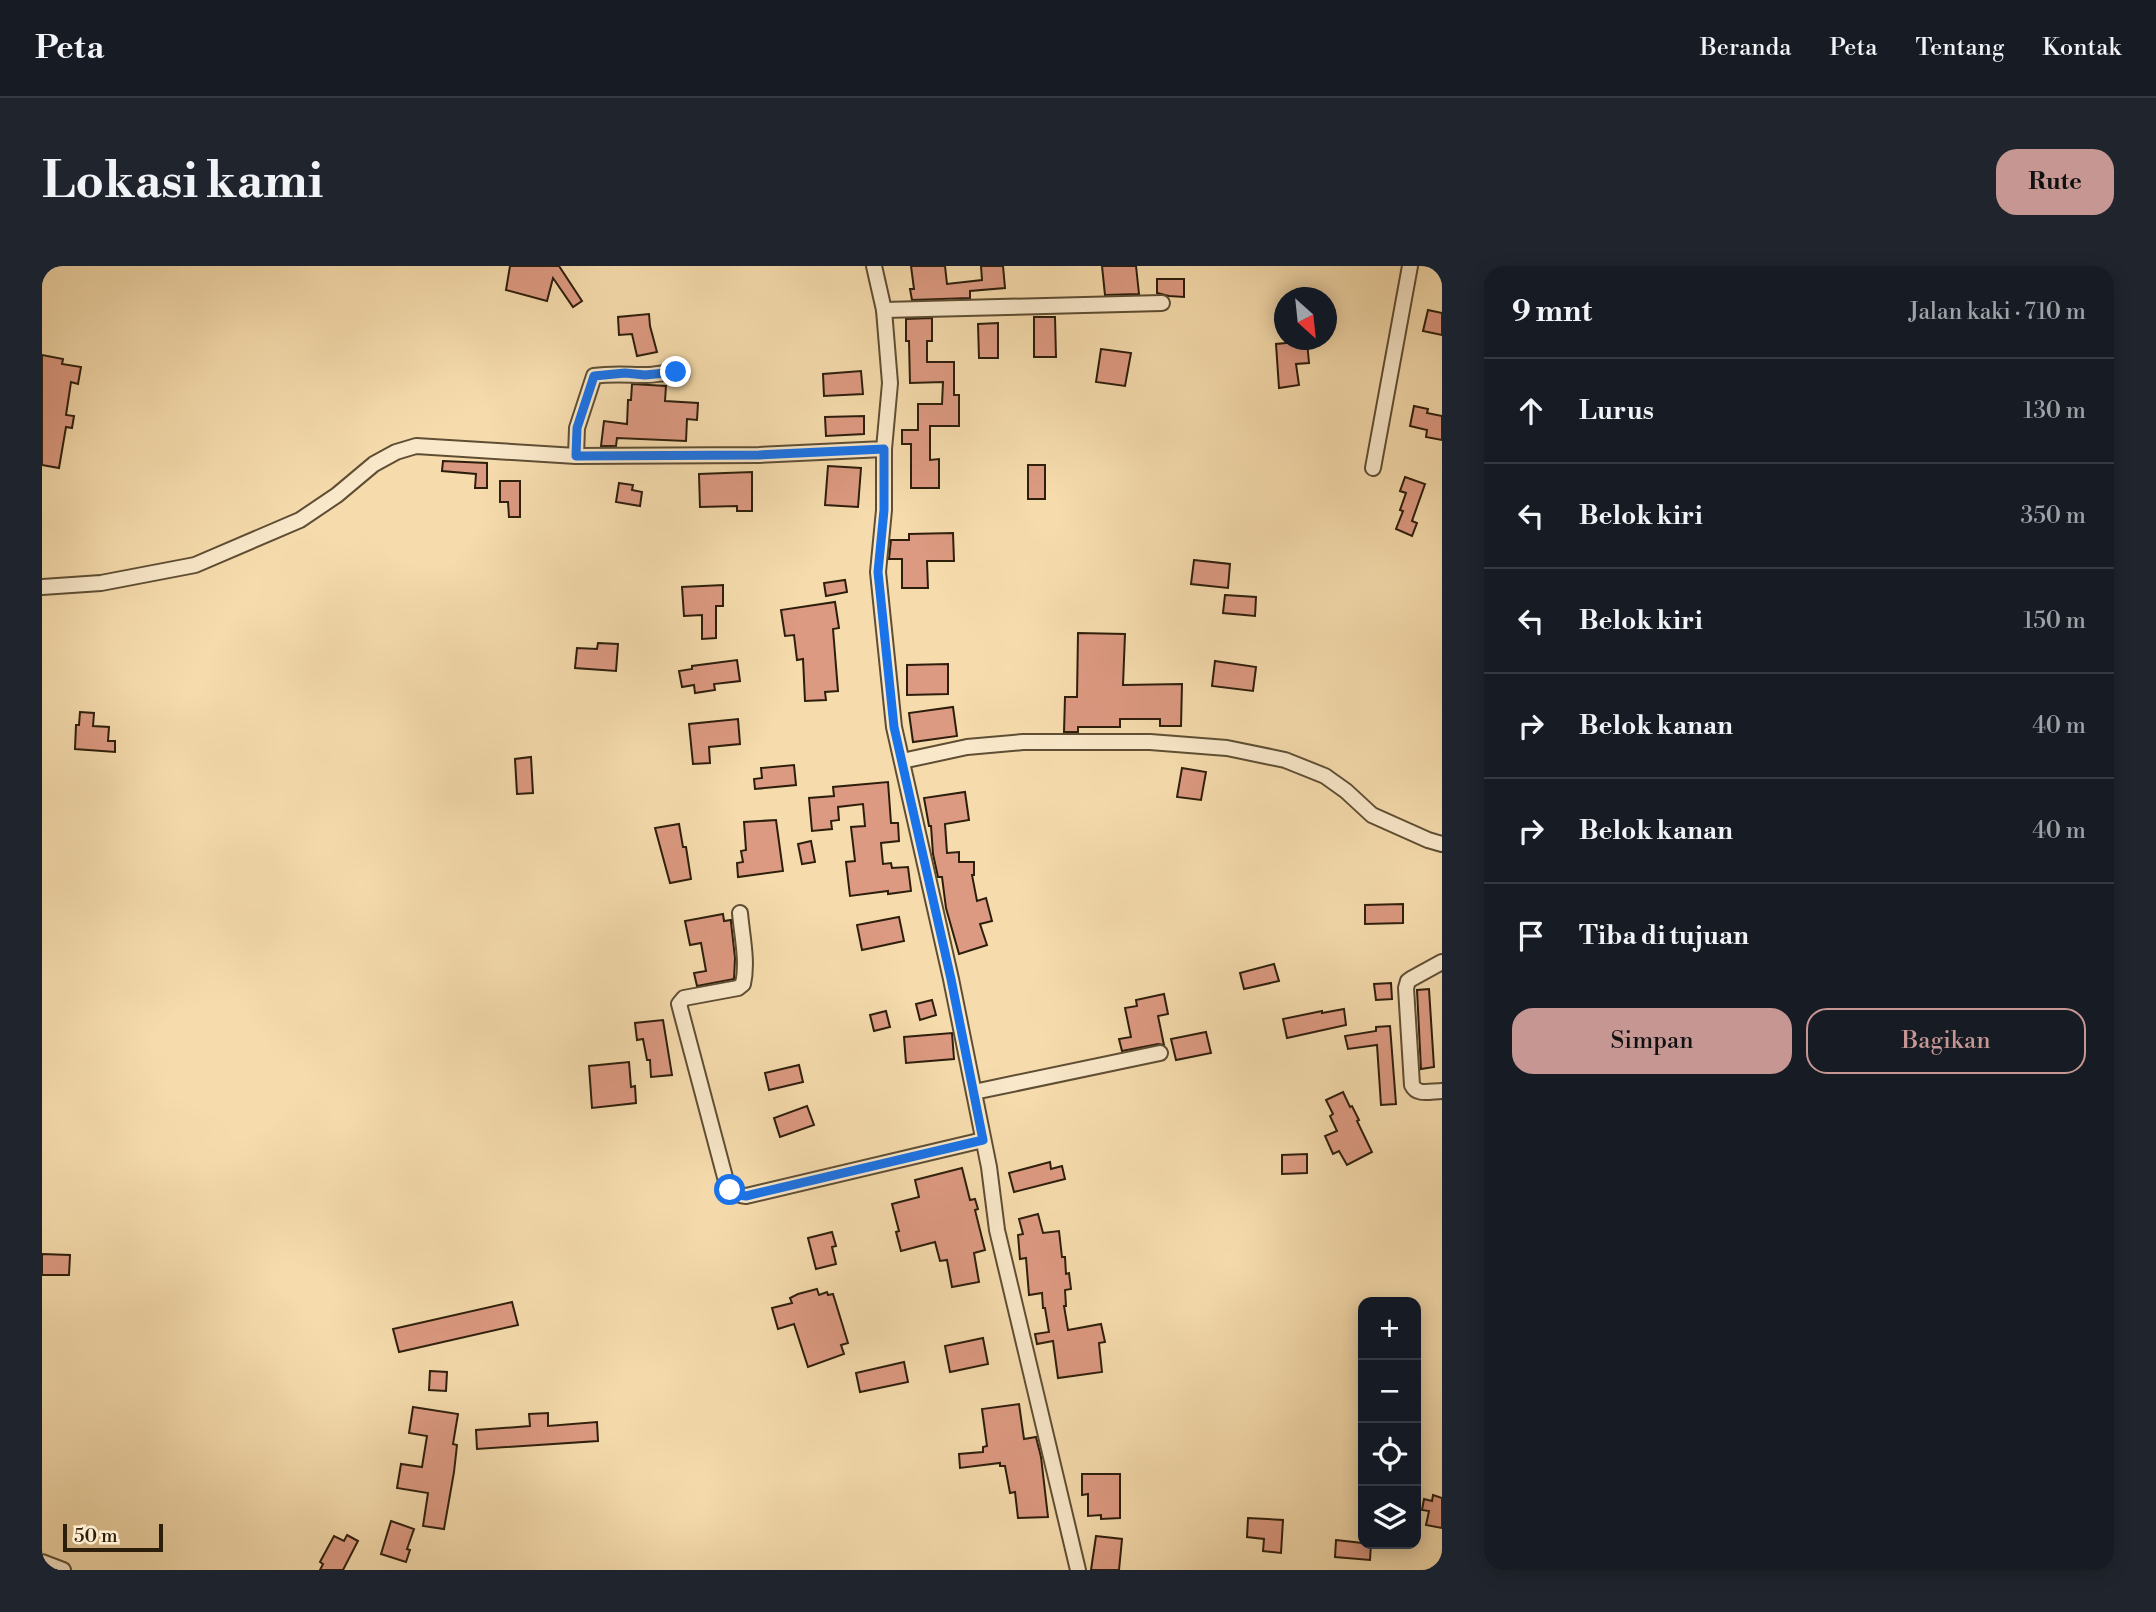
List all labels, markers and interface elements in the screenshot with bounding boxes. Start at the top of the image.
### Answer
text: Peta [35,28,104,69]
text: Beranda [1700,33,1791,63]
text: Peta [1829,33,1877,63]
text: Tentang [1915,33,2004,63]
text: Kontak [2042,33,2121,63]
button: Rute [1996,149,2114,215]
text: Lokasi kami [42,152,324,213]
north arrow [1274,287,1337,350]
text: 9 mnt [1512,293,1592,331]
text: Jalan kaki · 710 m [1909,298,2086,326]
route end [660,356,691,387]
icon: ahead [1512,392,1550,430]
text: Lurus [1579,395,1654,427]
text: 130 m [2023,397,2086,425]
icon: left [1512,497,1550,535]
text: Belok kiri [1579,500,1703,532]
text: 350 m [2020,502,2086,530]
icon: left [1512,602,1550,640]
text: Belok kiri [1579,605,1703,637]
text: 150 m [2023,607,2086,635]
icon: right [1512,707,1550,745]
text: Belok kanan [1579,710,1733,742]
text: 40 m [2032,712,2086,740]
icon: right [1512,812,1550,850]
text: Belok kanan [1579,815,1733,847]
text: 40 m [2032,817,2086,845]
icon: arrive [1512,917,1550,955]
text: Tiba di tujuan [1579,920,1749,952]
button: Simpan [1512,1008,1792,1074]
button: Bagikan [1806,1008,2086,1074]
route start [714,1174,745,1205]
map controls [1358,1297,1421,1549]
button: + [1358,1297,1421,1360]
button: − [1358,1360,1421,1423]
button: locate [1358,1423,1421,1486]
button: layers [1358,1486,1421,1549]
scale bar [63,1521,163,1553]
text: 50 m [74,1524,118,1548]

